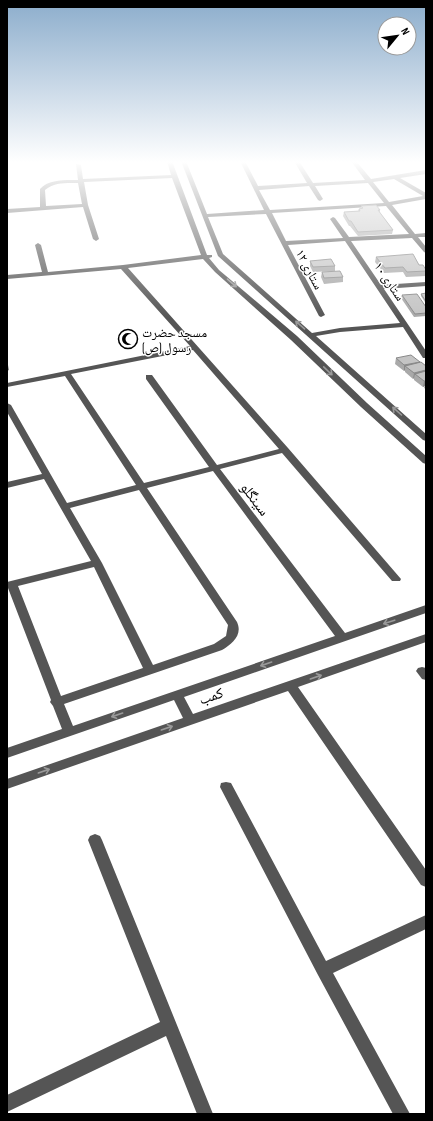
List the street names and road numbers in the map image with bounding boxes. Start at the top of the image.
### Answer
street label: ستاری ۱۲ [292,247,326,292]
street label: ستاری ۱۰ [370,259,408,304]
street label: سینگلو [236,479,273,520]
street label: کمب [196,683,226,709]

